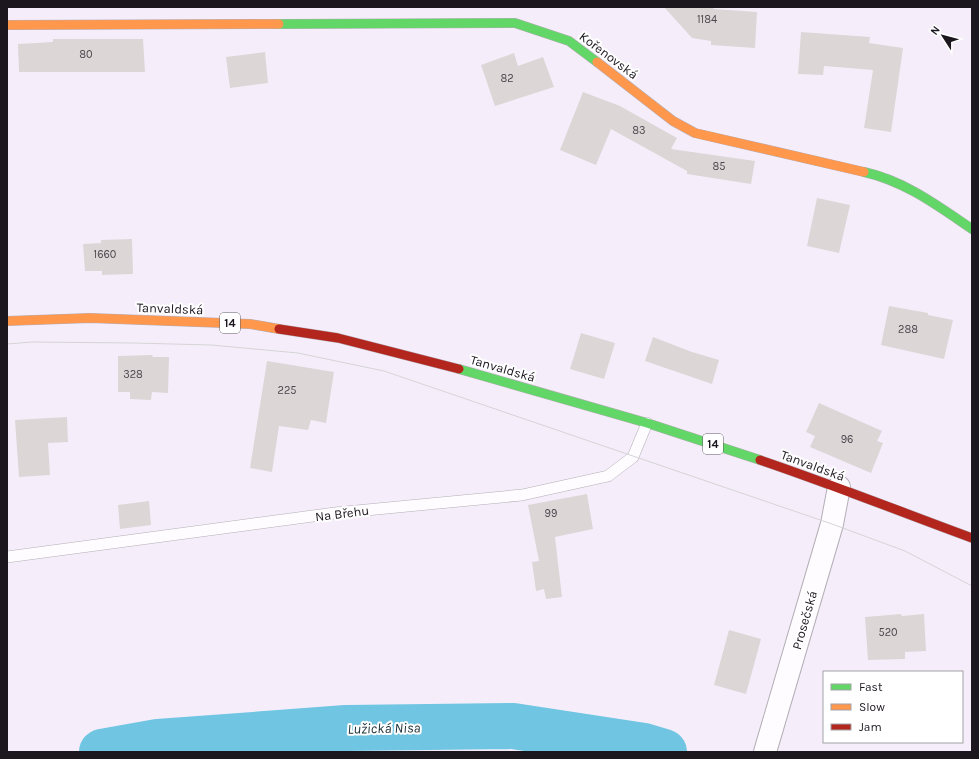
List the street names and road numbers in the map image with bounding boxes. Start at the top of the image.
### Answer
street label: Kořenovská [577,29,641,82]
street label: Tanvaldská [136,300,204,317]
road number: 14 [220,313,240,333]
street label: Tanvaldská [469,352,537,385]
road number: 14 [703,434,723,454]
street label: Tanvaldská [779,447,847,484]
street label: Na Břehu [314,503,370,524]
street label: Prosečská [789,589,820,651]

